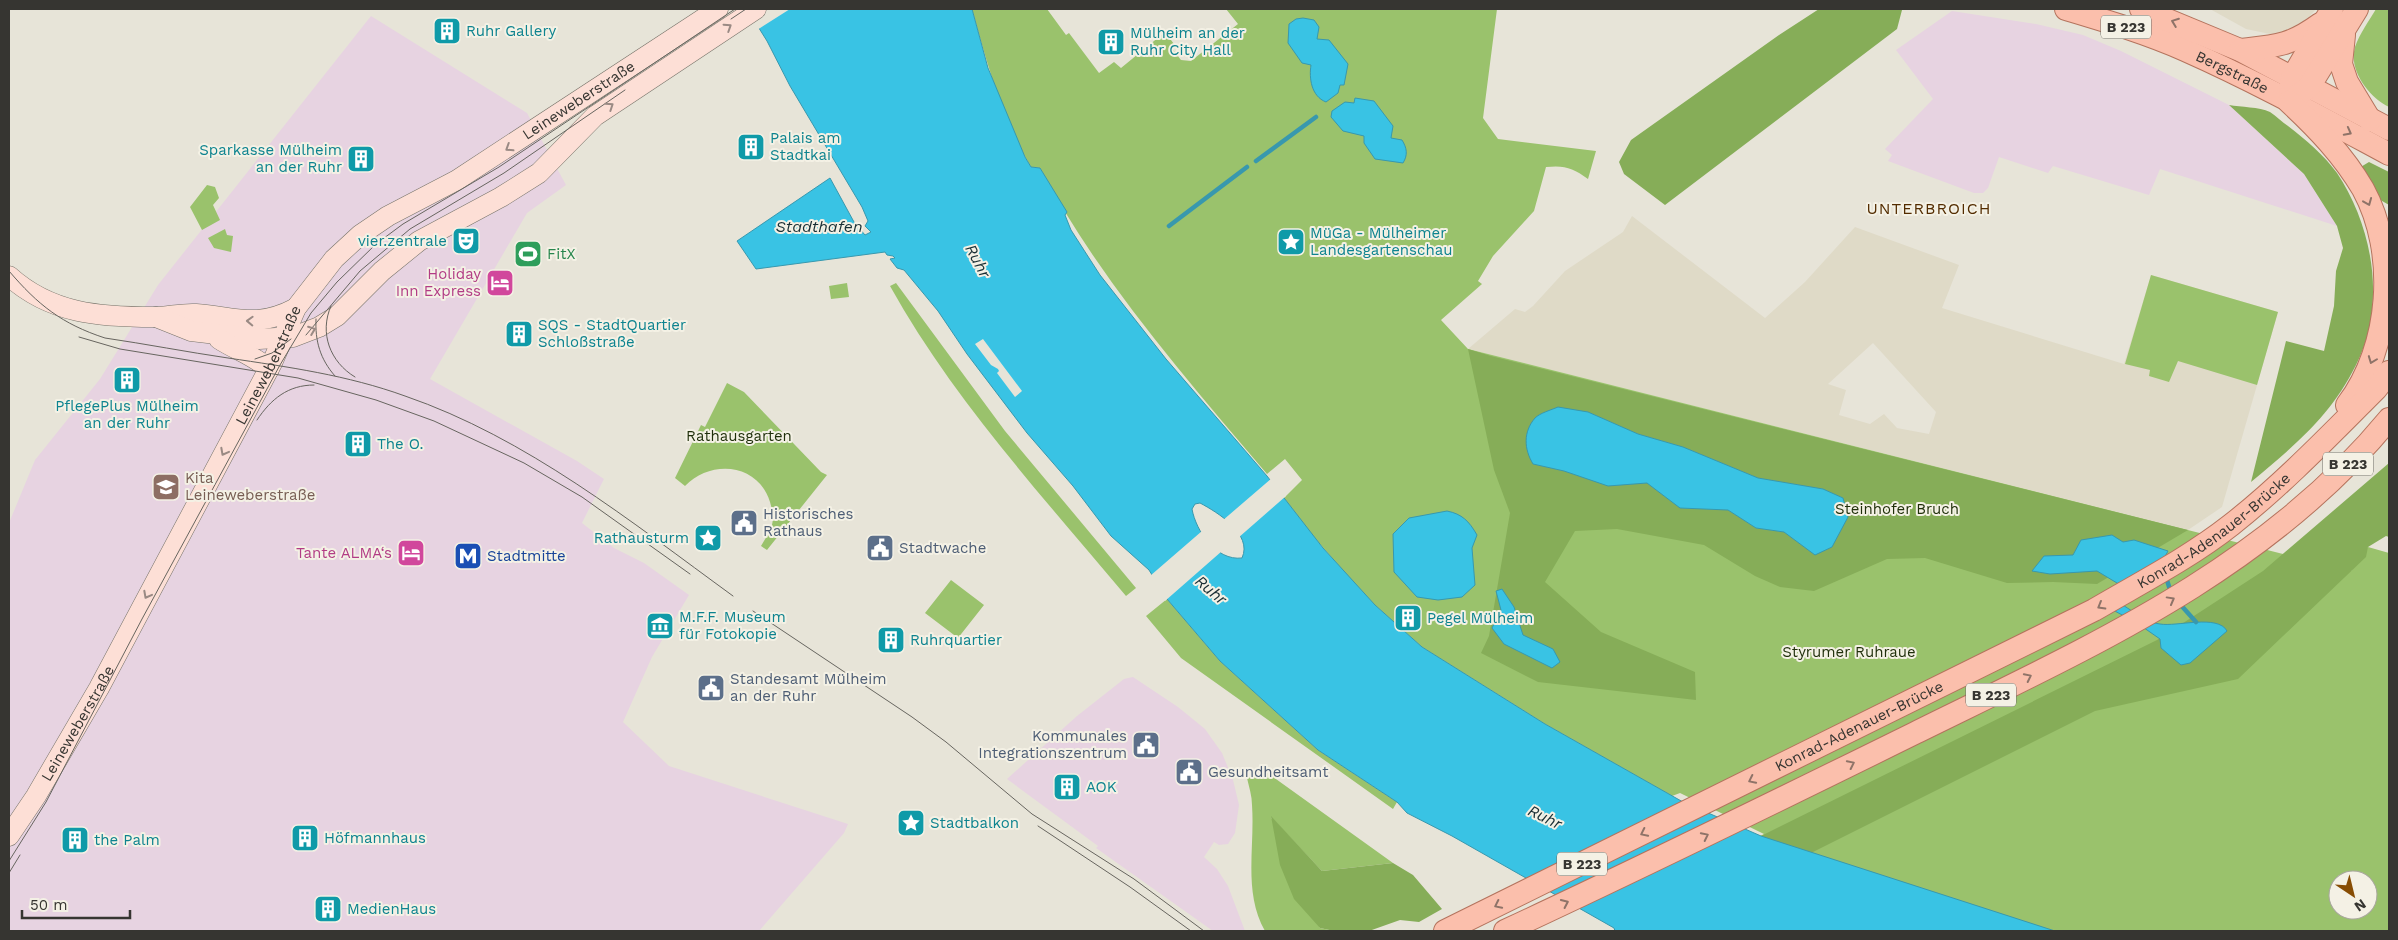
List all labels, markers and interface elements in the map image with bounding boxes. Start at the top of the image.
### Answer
building icon: Ruhr Gallery [432,16,462,46]
road number: B 223 [2101,16,2151,38]
one-way arrow [2171,18,2180,28]
place label: Ruhr Gallery [466,22,557,40]
one-way arrow [722,24,731,33]
place label: Mülheim an der Ruhr City Hall [1130,24,1245,59]
building icon: Mülheim an der Ruhr City Hall [1096,27,1126,57]
street label: Bergstraße [2193,47,2272,98]
street label: Leineweberstraße [519,57,638,144]
one-way arrow [604,103,613,112]
one-way arrow [2343,126,2352,136]
place label: Palais am Stadtkai [770,129,841,164]
building icon: Palais am Stadtkai [736,132,766,162]
place label: Sparkasse Mülheim an der Ruhr [199,141,342,176]
one-way arrow [505,141,514,151]
building icon: Sparkasse Mülheim an der Ruhr [346,144,376,174]
one-way arrow [2363,197,2373,205]
district label: UNTERBROICH [1866,199,1992,218]
water label: Stadthafen [775,217,863,236]
place label: MüGa - Mülheimer Landesgartenschau [1310,224,1452,259]
theatre icon: vier.zentrale [451,226,481,256]
place icon: MüGa - Mülheimer Landesgartenschau [1276,227,1306,257]
place label: vier.zentrale [358,232,447,250]
sports icon: FitX [513,239,543,269]
water label: Ruhr [961,241,995,282]
place label: FitX [547,245,575,263]
place label: Holiday Inn Express [396,265,481,300]
hotel icon: Holiday Inn Express [485,268,515,298]
street label: Leineweberstraße [232,303,305,428]
one-way arrow [245,315,253,326]
place label: SQS - StadtQuartier Schloßstraße [538,316,686,351]
building icon: SQS - StadtQuartier Schloßstraße [504,319,534,349]
one-way arrow [307,326,316,336]
one-way arrow [2368,355,2378,363]
building icon: PflegePlus Mülheim an der Ruhr [112,365,142,395]
place label: PflegePlus Mülheim an der Ruhr [55,397,199,432]
park label: Rathausgarten [686,427,792,445]
building icon: The O. [343,429,373,459]
place label: The O. [377,435,424,453]
one-way arrow [220,447,230,456]
road number: B 223 [2323,452,2373,476]
place label: Kita Leineweberstraße [185,469,315,504]
street label: Konrad-Adenauer-Brücke [2134,469,2294,592]
school or university icon: Kita Leineweberstraße [151,472,181,502]
park label: Steinhofer Bruch [1835,500,1959,518]
place label: Historisches Rathaus [763,505,854,540]
public building icon: Historisches Rathaus [729,508,759,538]
place icon: Rathausturm [693,523,723,553]
place label: Rathausturm [594,529,689,547]
public building icon: Stadtwache [865,533,895,563]
hotel icon: Tante ALMA‘s [396,538,426,568]
place label: Stadtwache [899,539,986,557]
metro station icon: Stadtmitte [453,541,483,571]
place label: Tante ALMA‘s [296,544,392,562]
place label: Stadtmitte [487,547,566,565]
water label: Ruhr [1191,571,1231,609]
one-way arrow [144,590,154,599]
one-way arrow [2166,596,2175,606]
one-way arrow [2098,599,2107,609]
building icon: Pegel Mülheim [1393,603,1423,633]
place label: M.F.F. Museum für Fotokopie [679,608,786,643]
place label: Pegel Mülheim [1427,609,1533,627]
museum icon: M.F.F. Museum für Fotokopie [645,611,675,641]
building icon: Ruhrquartier [876,625,906,655]
place label: Ruhrquartier [910,631,1002,649]
park label: Styrumer Ruhraue [1782,643,1916,661]
street label: Leineweberstraße [38,663,118,785]
place label: Standesamt Mülheim an der Ruhr [730,670,886,705]
public building icon: Standesamt Mülheim an der Ruhr [696,673,726,703]
one-way arrow [2023,673,2032,683]
street label: Konrad-Adenauer-Brücke [1772,677,1946,775]
road number: B 223 [1966,684,2016,706]
place label: Kommunales Integrationszentrum [978,727,1127,762]
public building icon: Kommunales Integrationszentrum [1131,730,1161,760]
public building icon: Gesundheitsamt [1174,757,1204,787]
one-way arrow [1846,760,1855,771]
place label: Gesundheitsamt [1208,763,1329,781]
building icon: AOK [1052,772,1082,802]
one-way arrow [1748,773,1757,784]
place label: AOK [1086,778,1117,796]
water label: Ruhr [1525,801,1566,834]
place icon: Stadtbalkon [896,808,926,838]
place label: Stadtbalkon [930,814,1019,832]
building icon: Höfmannhaus [290,823,320,853]
building icon: the Palm [60,825,90,855]
one-way arrow [1640,827,1649,837]
place label: Höfmannhaus [324,829,426,847]
place label: the Palm [94,831,160,849]
one-way arrow [1700,832,1709,842]
road number: B 223 [1557,852,1607,876]
north arrow [2328,870,2378,920]
scale bar [22,888,130,920]
building icon: MedienHaus [313,894,343,924]
text: 50 m [30,896,67,914]
text: N [2352,896,2369,915]
one-way arrow [1495,899,1504,909]
one-way arrow [1560,899,1569,909]
place label: MedienHaus [347,900,436,918]

